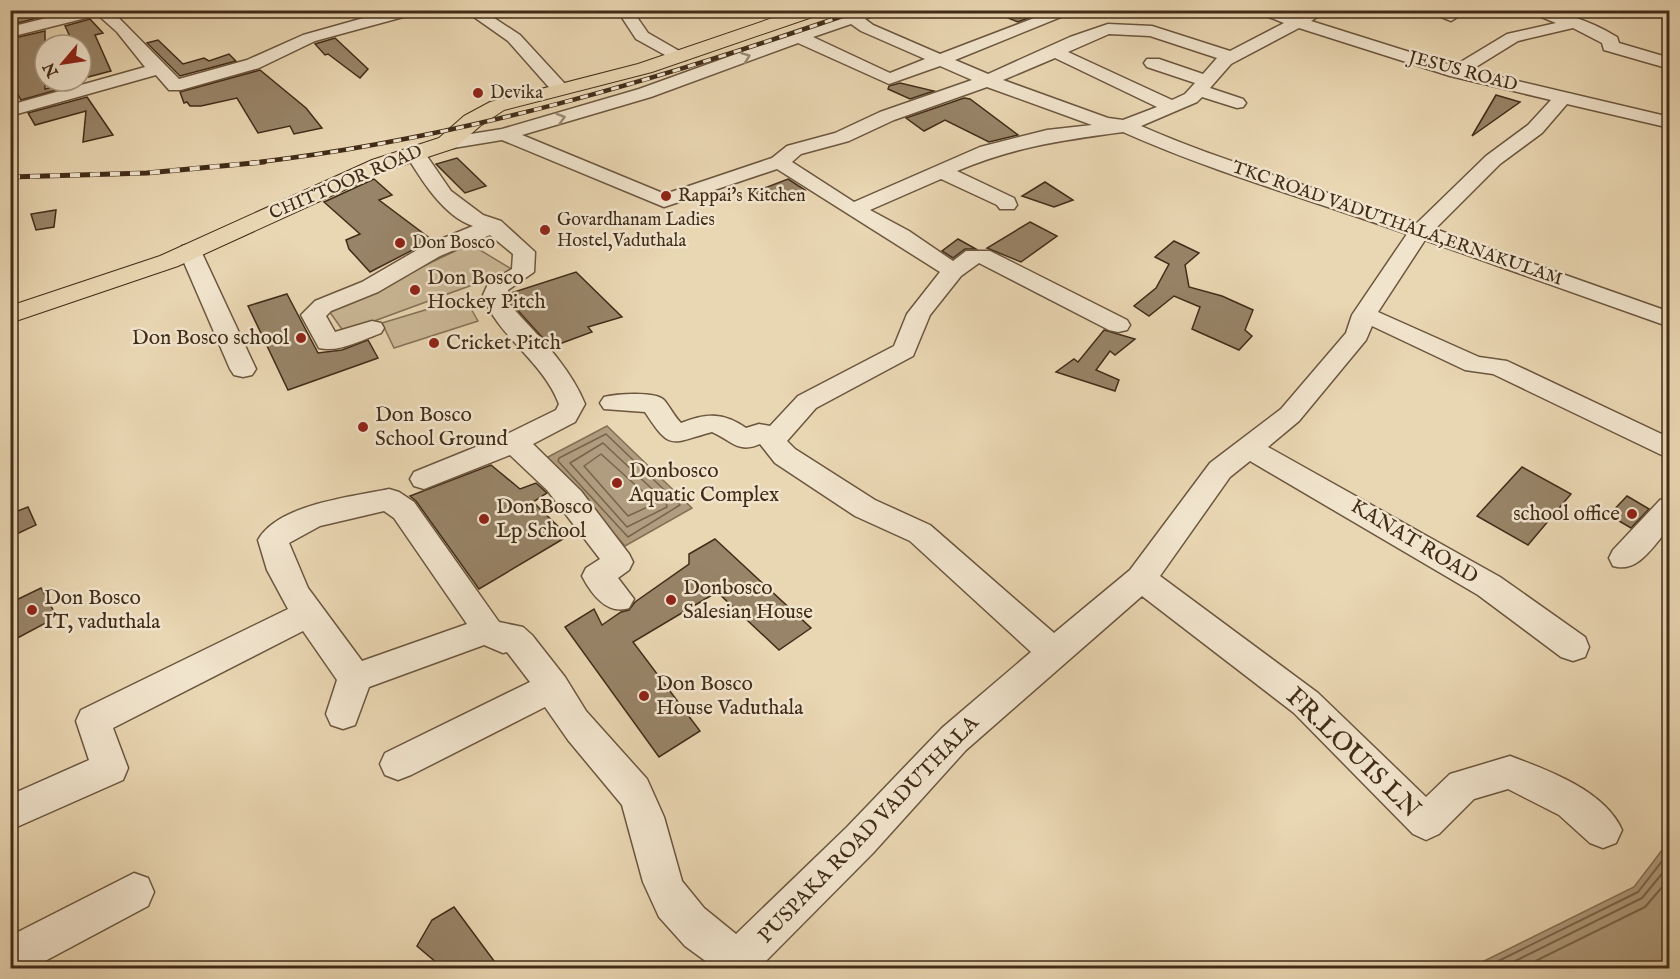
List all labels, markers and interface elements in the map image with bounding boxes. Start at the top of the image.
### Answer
north arrow [33,33,93,93]
street label: JESUS ROAD [1404,46,1520,98]
one-way arrow [740,51,750,64]
text: N [39,58,64,81]
place label: Devika [490,82,543,105]
marker: Devika [471,86,485,100]
one-way arrow [555,113,565,125]
street label: CHITTOOR ROAD [266,140,426,226]
street label: TKC ROAD VADUTHALA,ERNAKULAM [1229,156,1565,292]
place label: Rappai's Kitchen [678,185,806,208]
marker: Rappai's Kitchen [659,189,673,203]
place label: Govardhanam Ladies Hostel,Vaduthala [557,209,715,253]
marker: Govardhanam Ladies Hostel,Vaduthala [538,223,552,237]
place label: Don Bosco [412,232,495,255]
marker: Don Bosco [393,236,407,250]
place label: Don Bosco Hockey Pitch [427,265,546,316]
marker: Don Bosco Hockey Pitch [408,283,422,297]
place label: Don Bosco school [132,325,289,352]
place label: Cricket Pitch [446,330,561,357]
marker: Don Bosco school [294,331,308,345]
marker: Cricket Pitch [427,336,441,350]
place label: Don Bosco School Ground [375,402,508,453]
marker: Don Bosco School Ground [356,420,370,434]
place label: Donbosco Aquatic Complex [628,458,779,509]
marker: Donbosco Aquatic Complex [610,476,624,490]
street label: KANAT ROAD [1345,493,1483,591]
place label: Don Bosco Lp School [496,494,593,545]
place label: school office [1513,501,1620,528]
marker: school office [1625,507,1639,521]
marker: Don Bosco Lp School [477,512,491,526]
place label: Donbosco Salesian House [683,575,813,626]
place label: Don Bosco IT, vaduthala [44,585,161,636]
marker: Donbosco Salesian House [664,593,678,607]
marker: Don Bosco IT, vaduthala [25,603,39,617]
place label: Don Bosco House Vaduthala [656,671,804,722]
street label: FR.LOUIS LN [1279,680,1427,826]
marker: Don Bosco House Vaduthala [637,689,651,703]
street label: PUSPAKA ROAD VADUTHALA [753,710,986,950]

